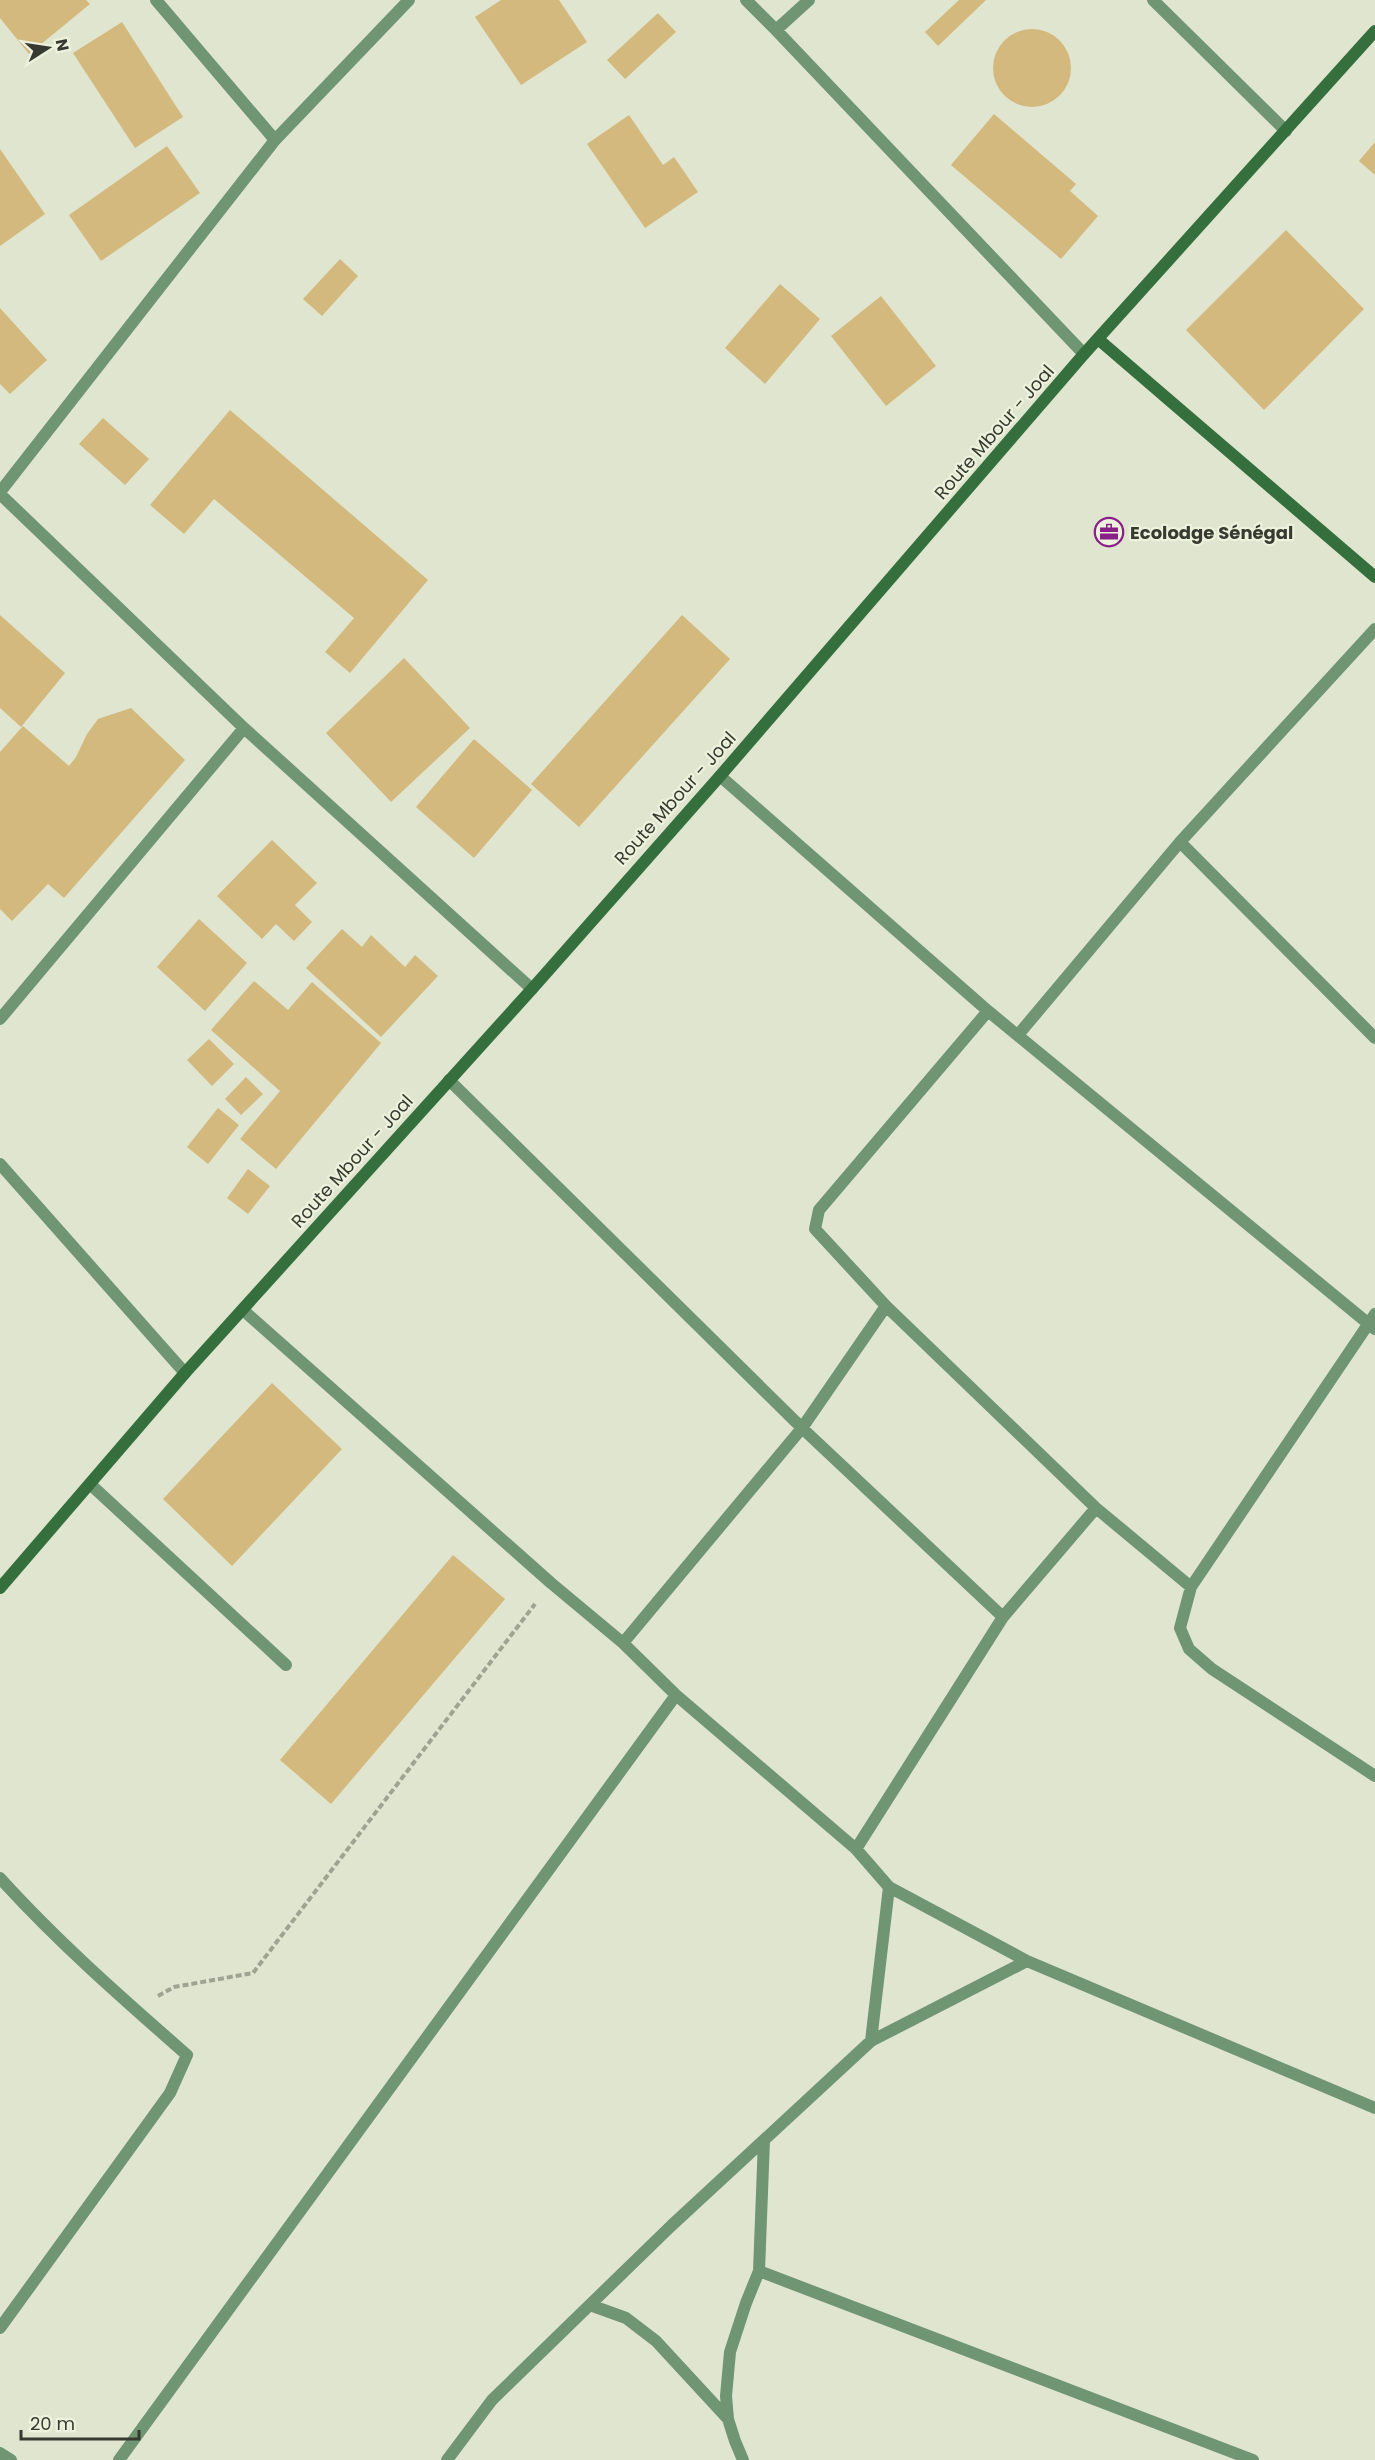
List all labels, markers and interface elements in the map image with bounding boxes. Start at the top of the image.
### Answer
north arrow [18,18,78,78]
text: N [50,37,75,53]
street label: Route Mbour - Joal [928,359,1060,505]
office icon: Ecolodge Sénégal [1093,516,1125,548]
place label: Ecolodge Sénégal [1130,520,1293,545]
street label: Route Mbour - Joal [608,726,742,870]
street label: Route Mbour - Joal [285,1089,419,1233]
scale bar [21,2403,140,2441]
text: 20 m [30,2411,75,2436]

